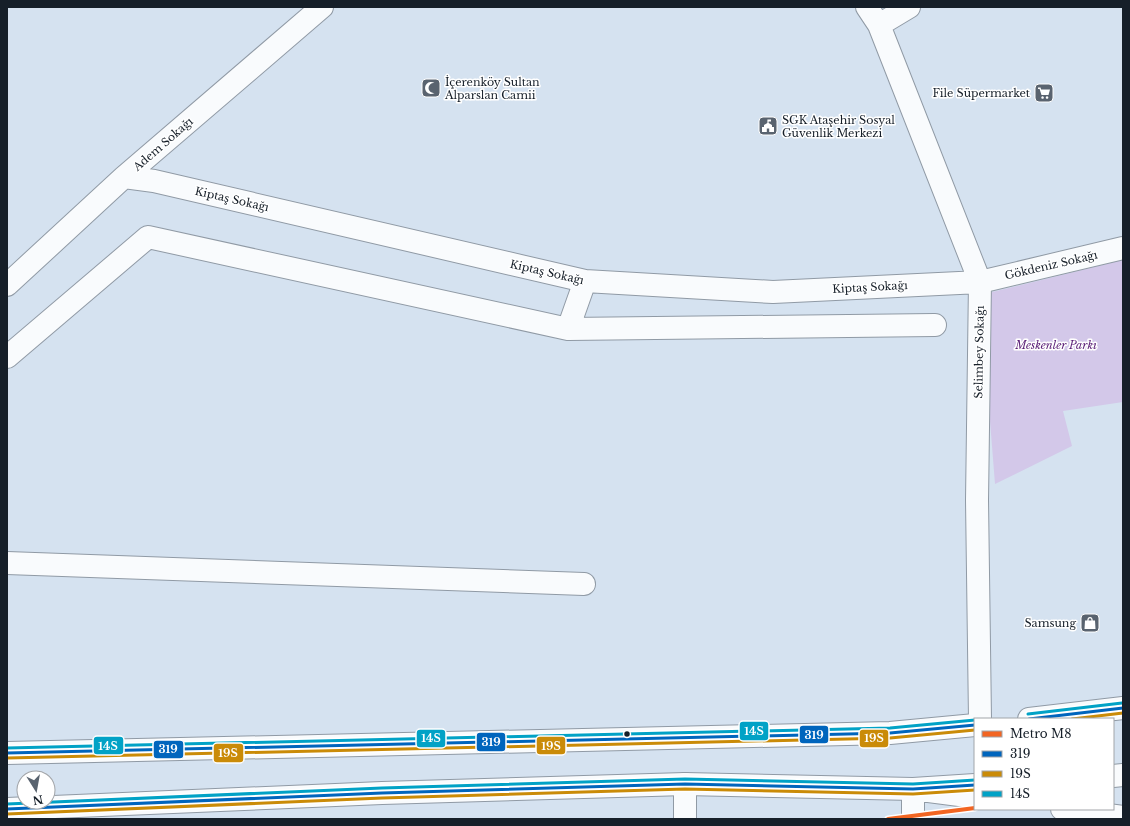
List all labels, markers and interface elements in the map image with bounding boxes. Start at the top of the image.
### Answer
place label: İçerenköy Sultan Alparslan Camii [444,75,540,102]
mosque icon: İçerenköy Sultan Alparslan Camii [420,77,442,99]
supermarket icon: File Süpermarket [1033,82,1055,104]
place label: File Süpermarket [932,86,1031,100]
place label: SGK Ataşehir Sosyal Güvenlik Merkezi [782,113,895,140]
street label: Adem Sokağı [130,114,196,174]
public building icon: SGK Ataşehir Sosyal Güvenlik Merkezi [757,115,779,137]
street label: Kiptaş Sokağı [194,184,271,214]
street label: Gökdeniz Sokağı [1003,247,1099,283]
street label: Kiptaş Sokağı [509,257,586,287]
street label: Kiptaş Sokağı [832,278,908,296]
street label: Selimbey Sokağı [971,305,987,399]
park label: Meskenler Parkı [1014,338,1097,352]
shop icon: Samsung [1079,612,1101,634]
place label: Samsung [1024,616,1076,630]
legend [974,718,1114,810]
line badge: 14S [739,721,769,741]
text: 14S [744,724,764,738]
line badge: 319 [799,725,829,744]
text: Metro M8 [1010,726,1071,741]
text: 319 [804,728,824,742]
line badge: 14S [416,729,446,748]
unlabelled marker [622,729,632,739]
line badge: 19S [859,729,889,748]
text: 14S [421,731,441,745]
text: 19S [864,731,884,745]
line badge: 319 [476,732,506,752]
text: 319 [481,735,501,749]
line badge: 14S [93,736,124,755]
line badge: 19S [536,736,566,755]
text: 14S [98,739,118,753]
text: 19S [541,739,561,753]
line badge: 319 [153,740,184,759]
text: 319 [158,742,178,756]
line badge: 19S [213,743,244,763]
text: 19S [218,746,238,760]
text: 319 [1010,746,1030,761]
text: 19S [1010,766,1031,781]
north arrow [16,770,56,810]
text: 14S [1010,786,1030,801]
text: N [31,792,44,808]

